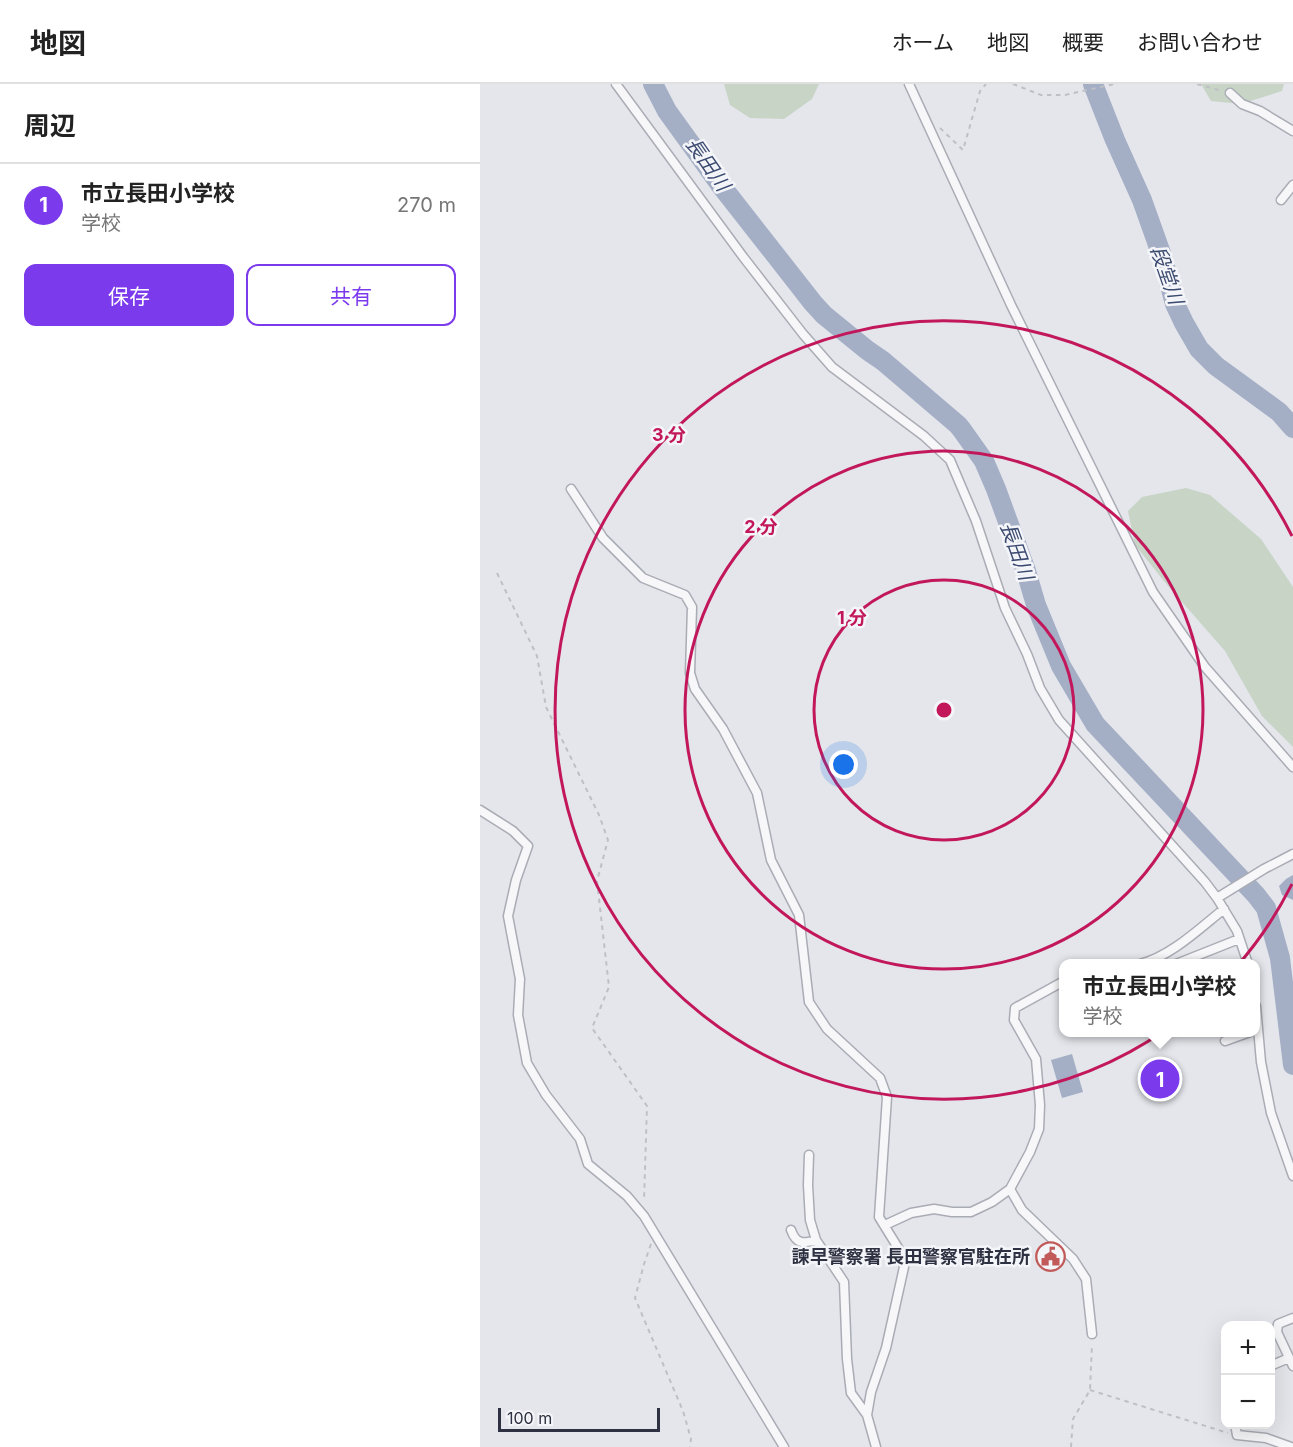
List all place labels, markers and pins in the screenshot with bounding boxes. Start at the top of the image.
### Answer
centre of rings [934,700,954,720]
pin: 1 [1140,1056,1180,1102]
public building icon: 諫早警察署 長田警察官駐在所 [1035,1241,1067,1273]
place label: 諫早警察署 長田警察官駐在所 [792,1246,1030,1267]

